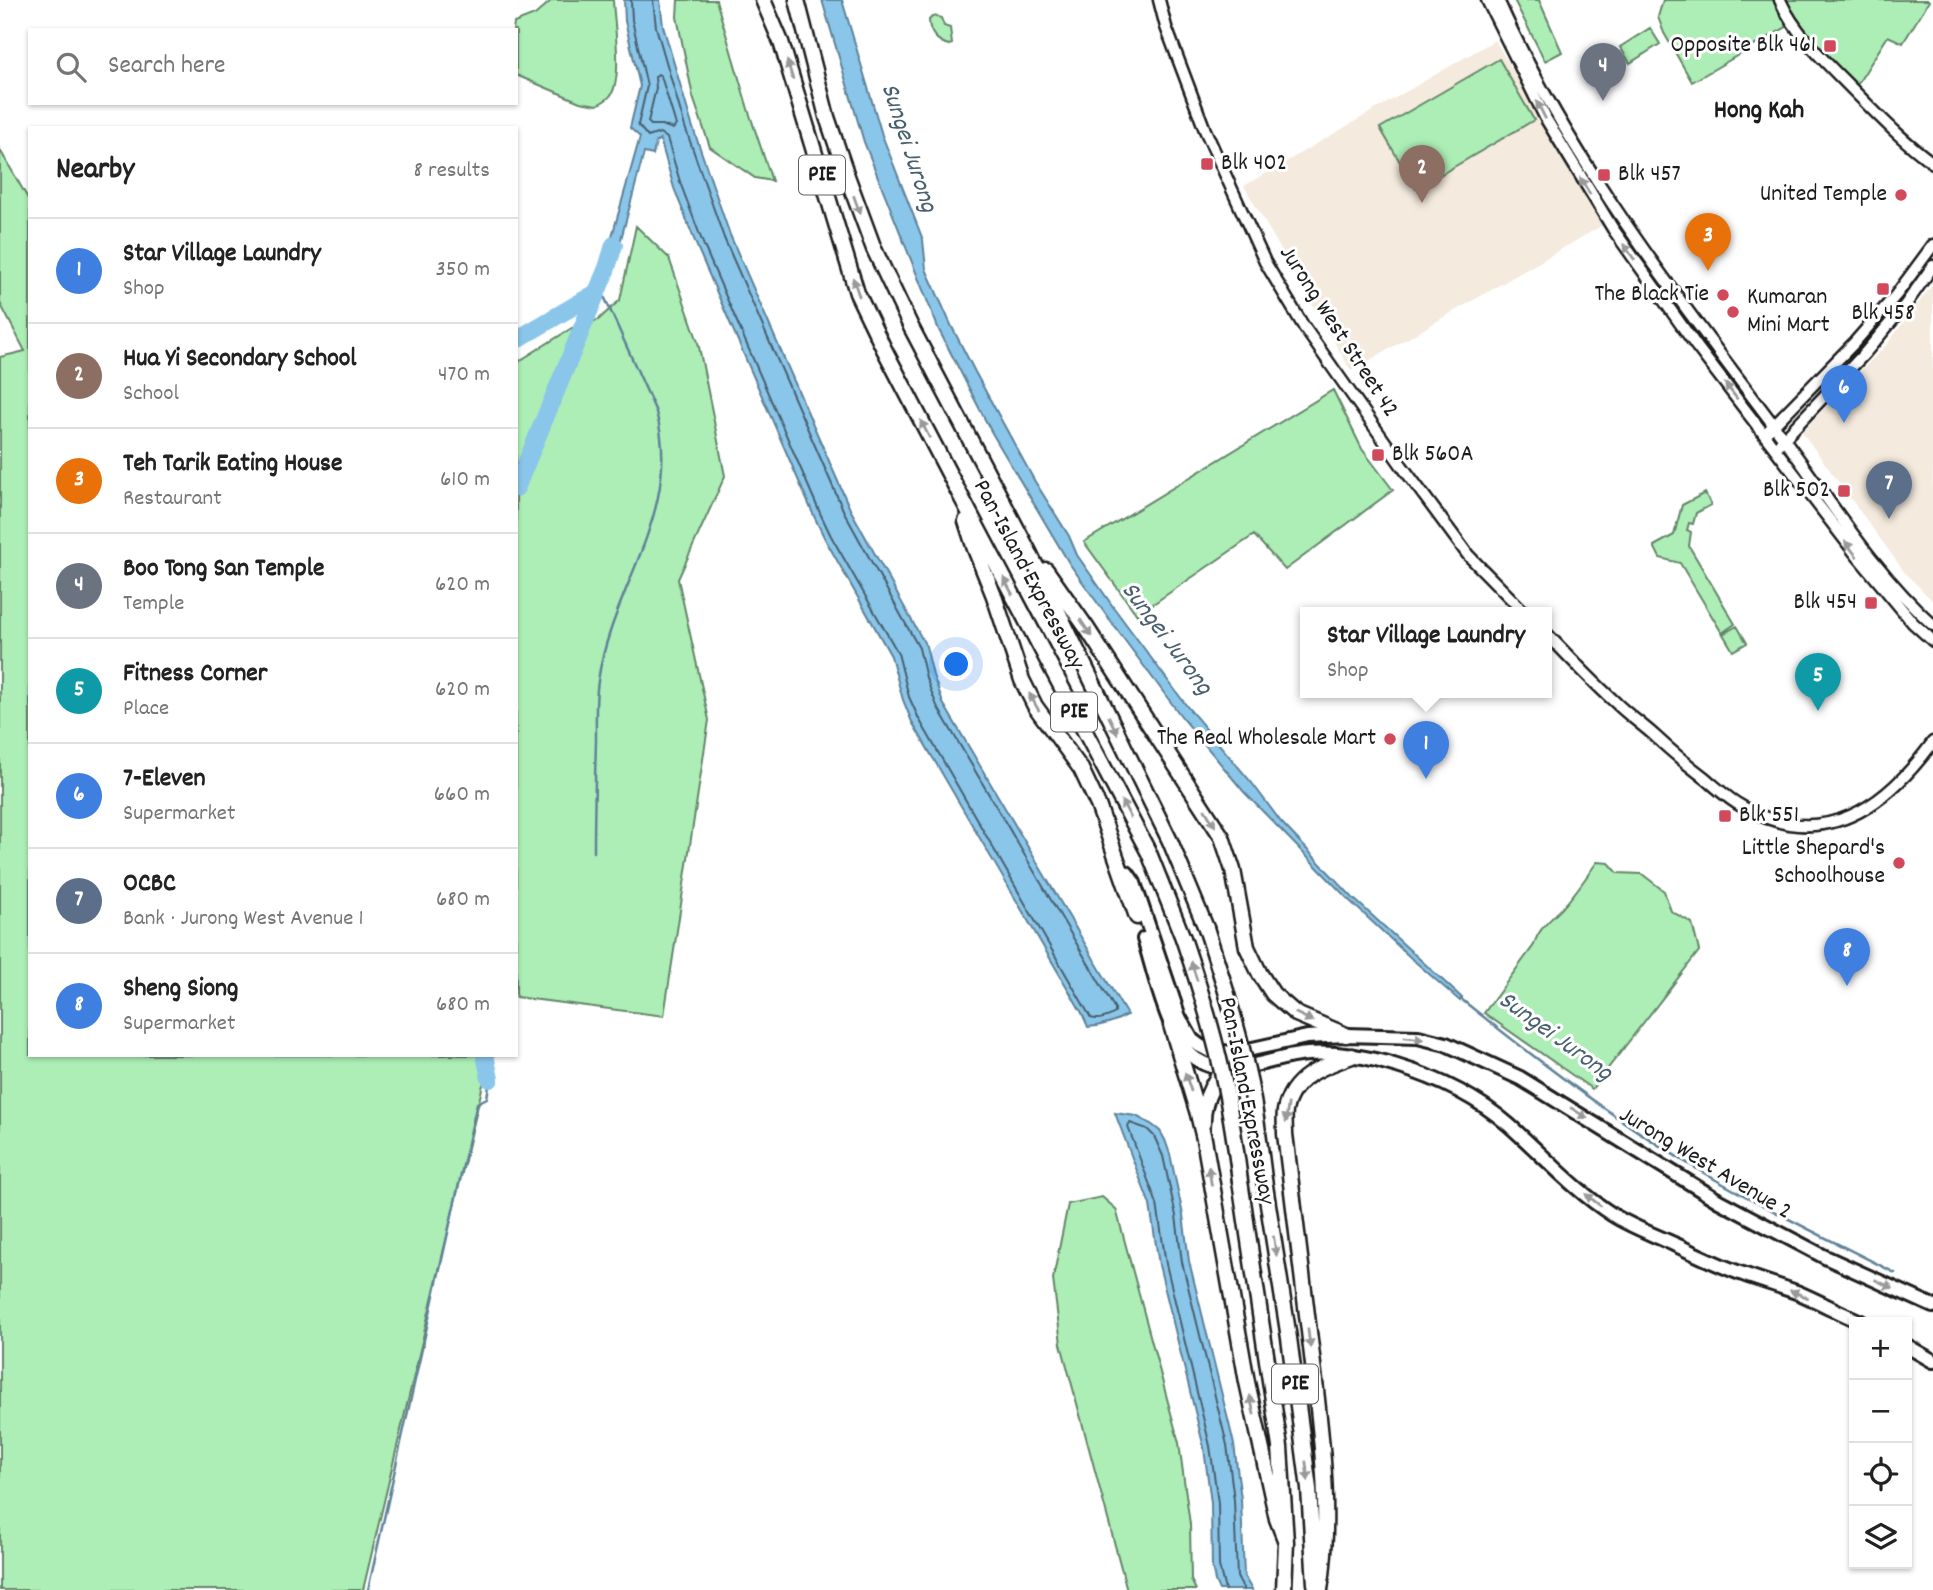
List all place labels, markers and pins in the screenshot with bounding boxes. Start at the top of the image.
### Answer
place label: Opposite Blk 461 [1671,29,1816,63]
marker: Opposite Blk 461 [1822,38,1838,54]
pin: 4 [1580,43,1626,101]
pin: 2 [1399,145,1445,203]
place label: Blk 402 [1221,147,1287,181]
marker: Blk 402 [1199,156,1215,172]
place label: Blk 457 [1618,158,1681,192]
marker: Blk 457 [1596,167,1612,183]
place label: United Temple [1760,178,1887,212]
marker: United Temple [1893,187,1909,203]
pin: 3 [1685,213,1731,271]
place label: The Black Tie [1594,278,1709,312]
place label: Kumaran Mini Mart [1747,281,1830,343]
marker: Blk 458 [1875,281,1891,297]
marker: The Black Tie [1715,287,1731,303]
place label: Blk 458 [1851,297,1915,331]
marker: Kumaran Mini Mart [1725,304,1741,320]
pin: 6 [1821,365,1867,423]
place label: Blk 560A [1392,438,1473,472]
marker: Blk 560A [1370,447,1386,463]
pin: 7 [1866,461,1912,519]
place label: Blk 502 [1763,474,1830,508]
marker: Blk 502 [1836,483,1852,499]
place label: Blk 454 [1794,586,1857,620]
marker: Blk 454 [1863,595,1879,611]
pin: 5 [1795,653,1841,711]
pin: 1 [1403,721,1449,779]
place label: The Real Wholesale Mart [1157,722,1376,756]
marker: The Real Wholesale Mart [1382,731,1398,747]
place label: Blk 551 [1739,799,1799,833]
marker: Blk 551 [1717,808,1733,824]
place label: Little Shepard's Schoolhouse [1742,832,1885,894]
marker: Little Shepard's Schoolhouse [1891,855,1907,871]
pin: 8 [1824,928,1870,986]

